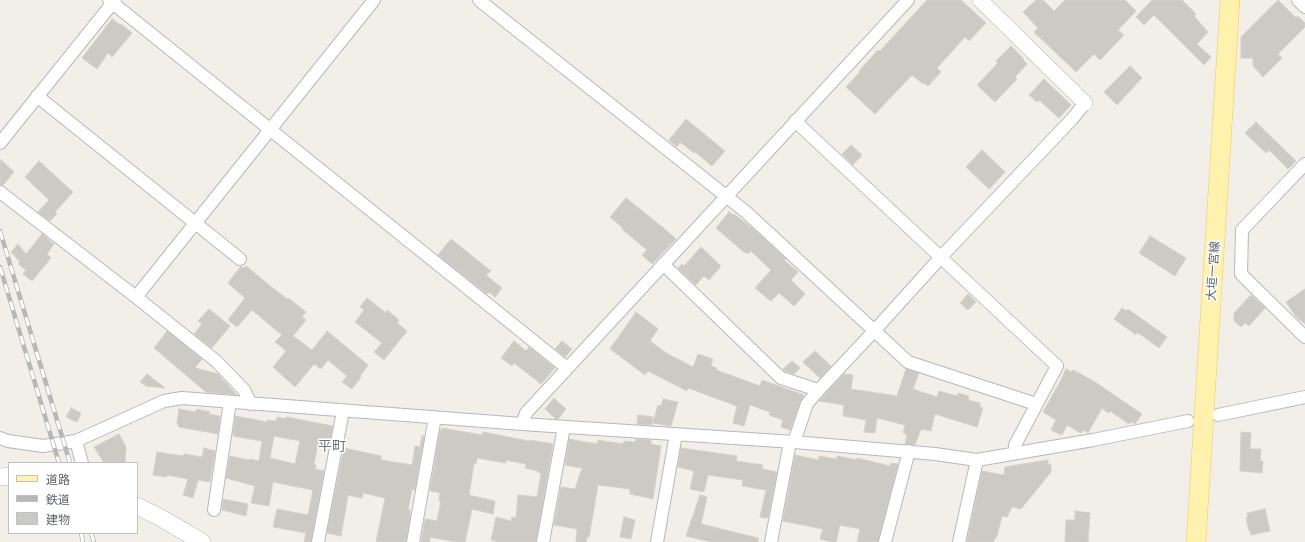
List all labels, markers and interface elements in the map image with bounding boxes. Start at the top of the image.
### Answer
street label: 大垣一宮線 [1204,241,1222,301]
district label: 平町 [318,438,346,454]
legend [8,462,138,534]
text: 道路 [46,473,70,486]
text: 鉄道 [46,493,70,506]
text: 建物 [46,513,70,526]

